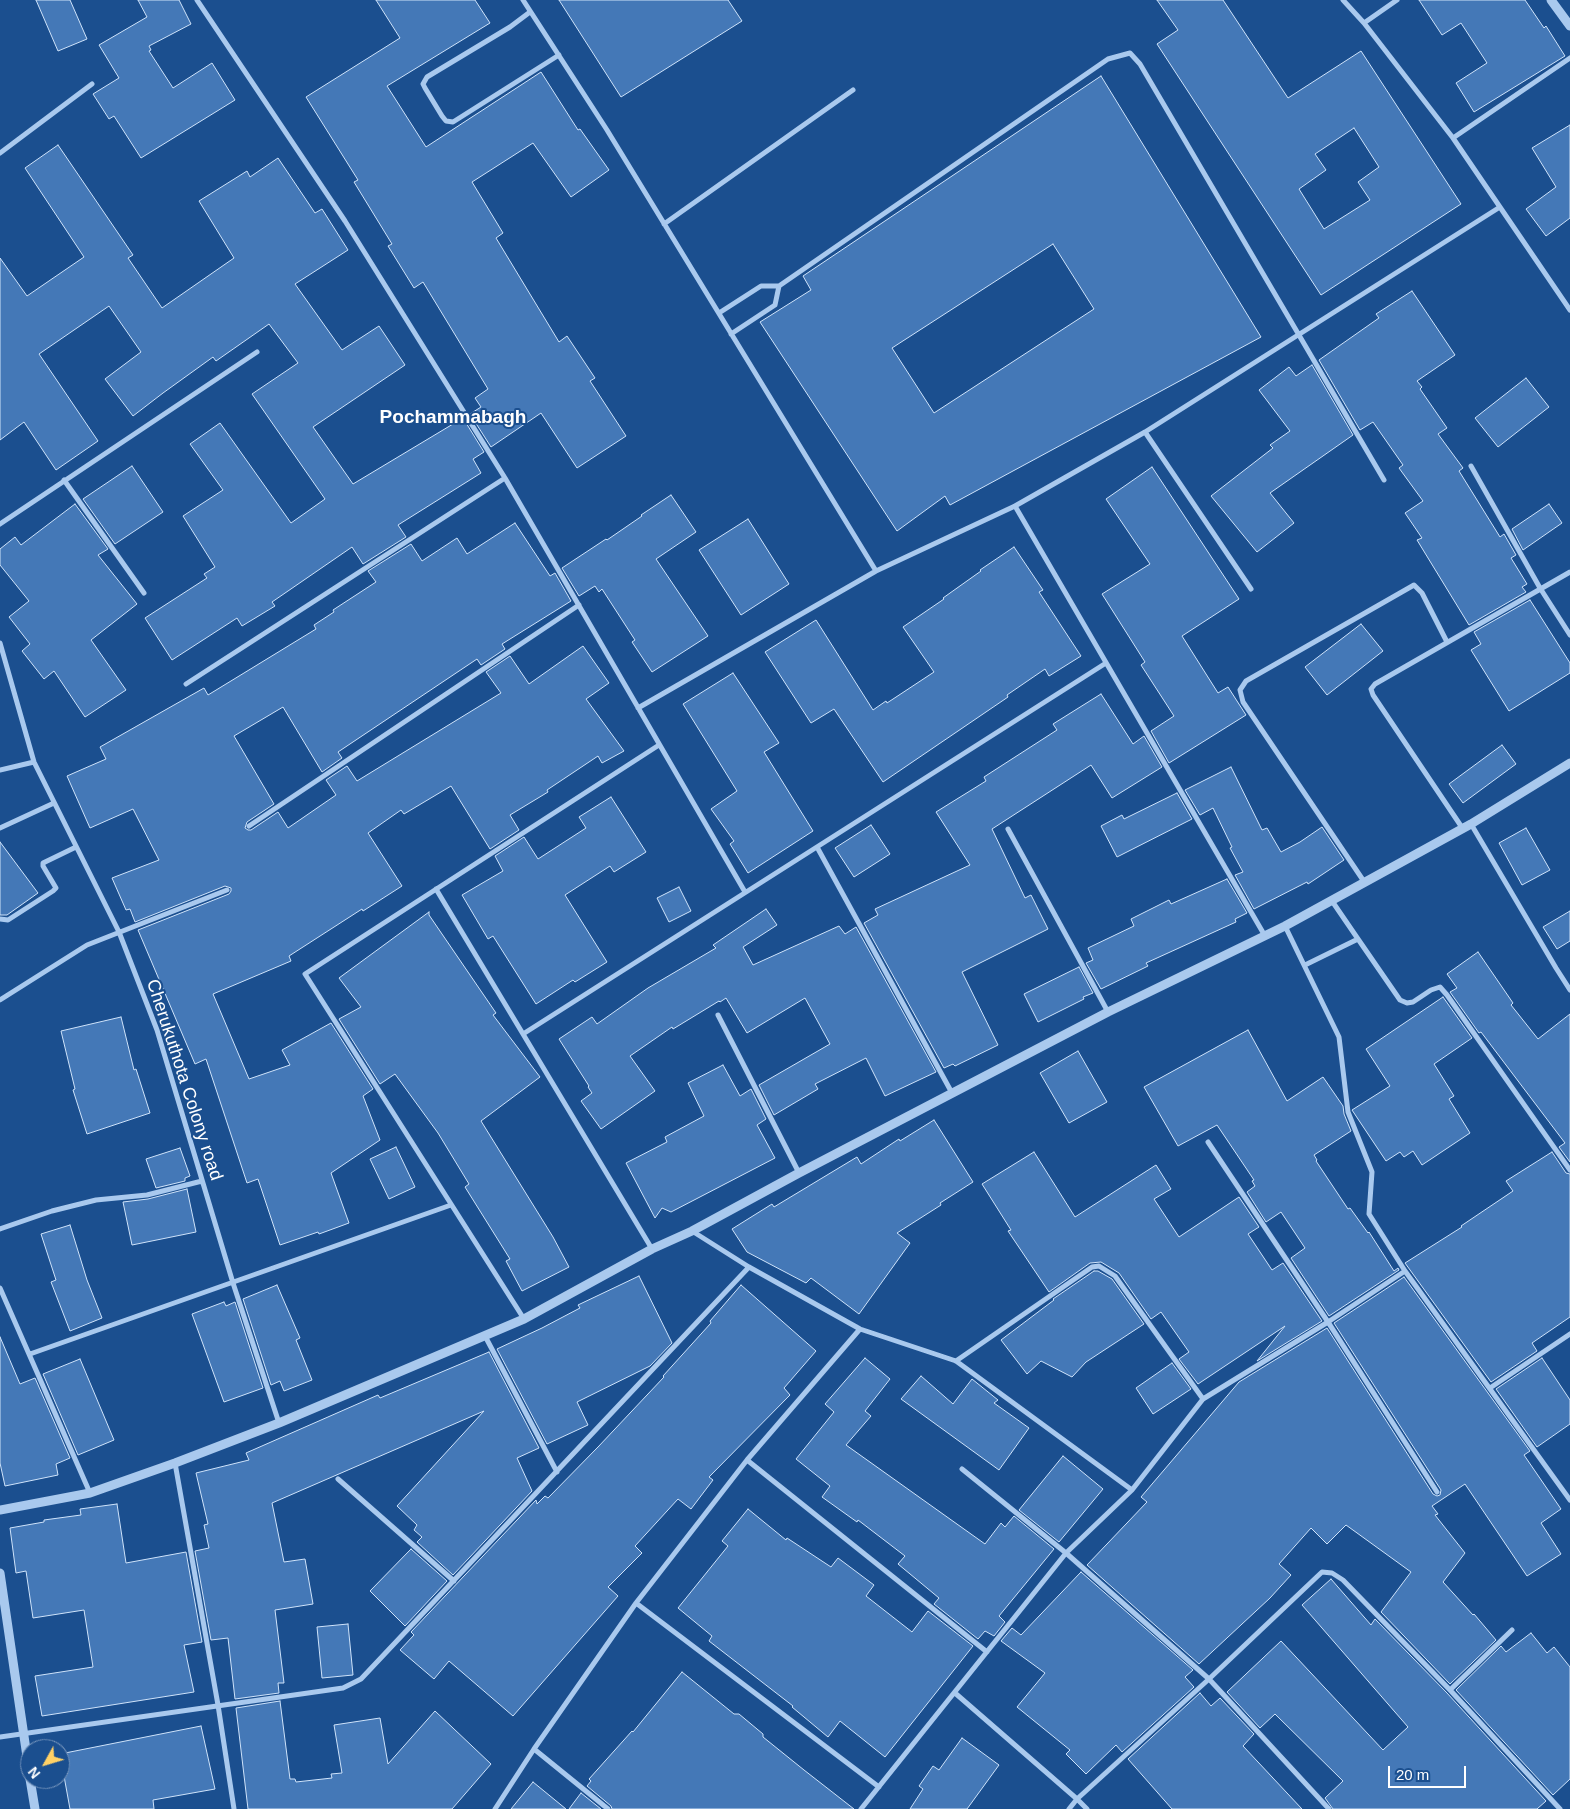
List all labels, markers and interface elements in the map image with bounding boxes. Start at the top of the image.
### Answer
district label: Pochammabagh [380,407,526,429]
street label: Cherukuthota Colony road [141,977,227,1183]
north arrow [20,1739,70,1789]
scale bar [1390,1756,1468,1788]
text: N [25,1764,44,1782]
text: 20 m [1396,1766,1429,1783]

